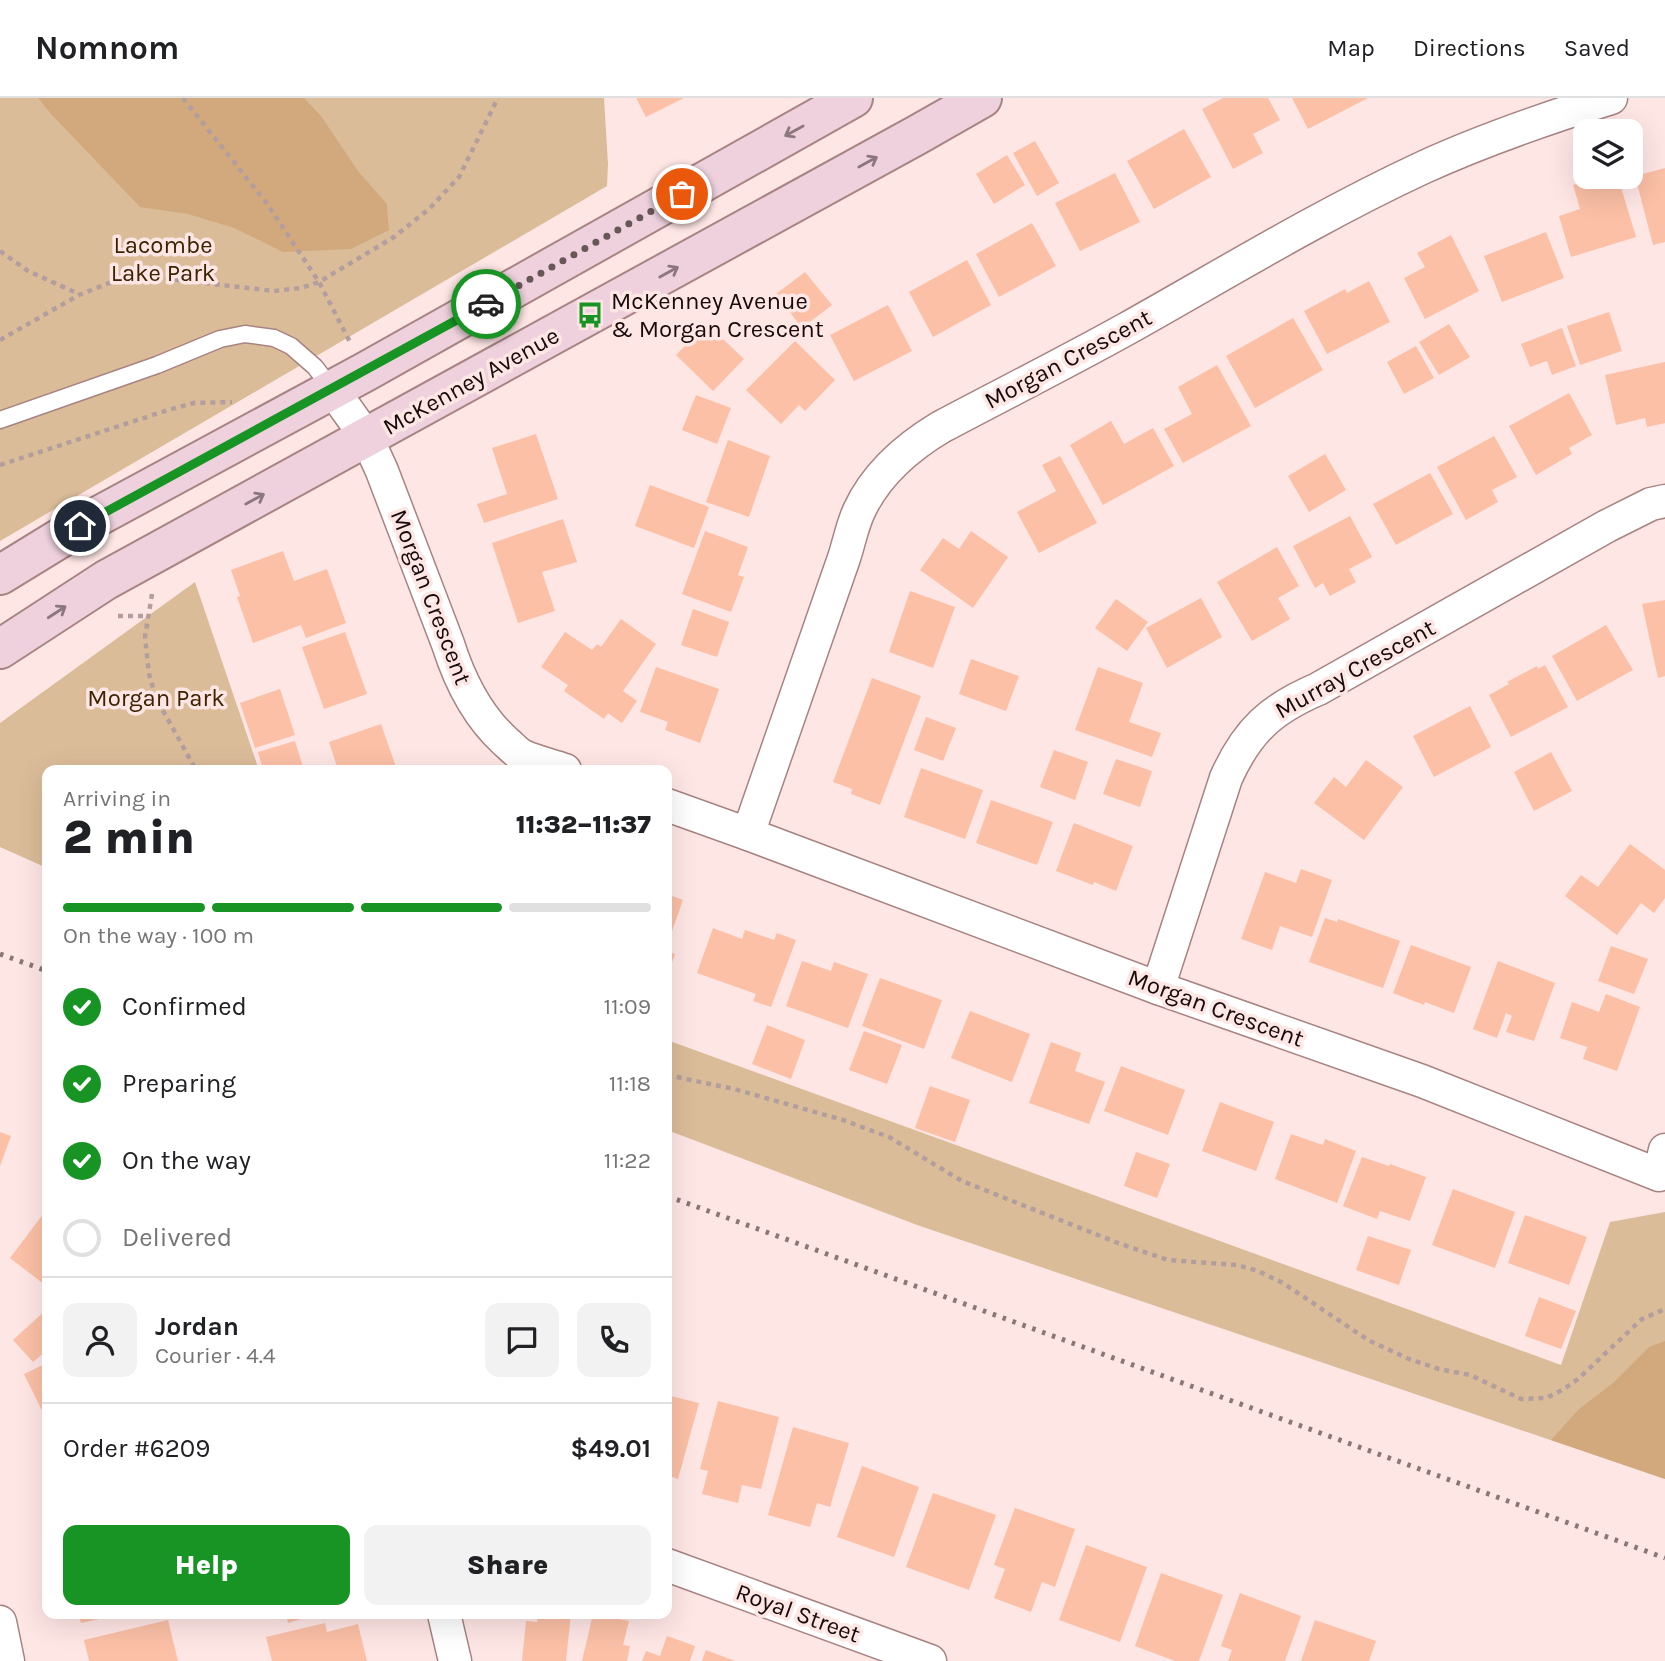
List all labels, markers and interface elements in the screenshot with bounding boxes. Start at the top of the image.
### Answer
text: Nomnom [35,29,179,67]
text: Map [1327,34,1375,62]
text: Directions [1413,34,1526,62]
text: Saved [1564,34,1630,62]
map controls [1573,119,1643,189]
button: layers [1573,119,1643,189]
one-way arrow [784,124,804,138]
one-way arrow [858,155,878,169]
pin [652,164,712,224]
icon: bag [663,175,701,213]
park label: Lacombe Lake Park [111,231,215,287]
one-way arrow [658,265,679,278]
courier [451,269,521,339]
icon: car [467,285,505,323]
place label: McKenney Avenue & Morgan Crescent [611,287,824,343]
bus stop icon: McKenney Avenue & Morgan Crescent [575,300,605,330]
street label: Morgan Crescent [980,303,1156,415]
street label: McKenney Avenue [378,321,564,441]
one-way arrow [244,492,265,505]
pin [50,496,110,556]
street label: Morgan Crescent [385,506,477,688]
icon: home [61,507,99,545]
one-way arrow [47,604,66,619]
street label: Murray Crescent [1270,613,1440,725]
park label: Morgan Park [87,684,225,712]
text: Arriving in [63,785,171,812]
text: 11:32–11:37 [516,809,651,840]
text: 2 min [63,811,195,865]
text: On the way · 100 m [63,922,254,949]
street label: Morgan Crescent [1124,963,1308,1053]
icon: check [63,988,101,1026]
text: Confirmed [122,991,247,1022]
text: 11:09 [604,993,651,1020]
icon: check [63,1065,101,1103]
text: Preparing [122,1068,236,1099]
text: 11:18 [609,1070,651,1097]
icon: check [63,1142,101,1180]
text: On the way [122,1145,251,1176]
text: 11:22 [604,1147,651,1174]
text: Delivered [122,1222,232,1253]
button: person [63,1303,137,1377]
button: chat [485,1303,559,1377]
button: phone [577,1303,651,1377]
text: Jordan [155,1311,239,1342]
text: Courier · 4.4 [155,1342,276,1369]
text: Order #6209 [63,1433,210,1464]
text: $49.01 [570,1433,651,1464]
button: Help [63,1525,350,1605]
button: Share [364,1525,651,1605]
street label: Royal Street [732,1578,864,1648]

